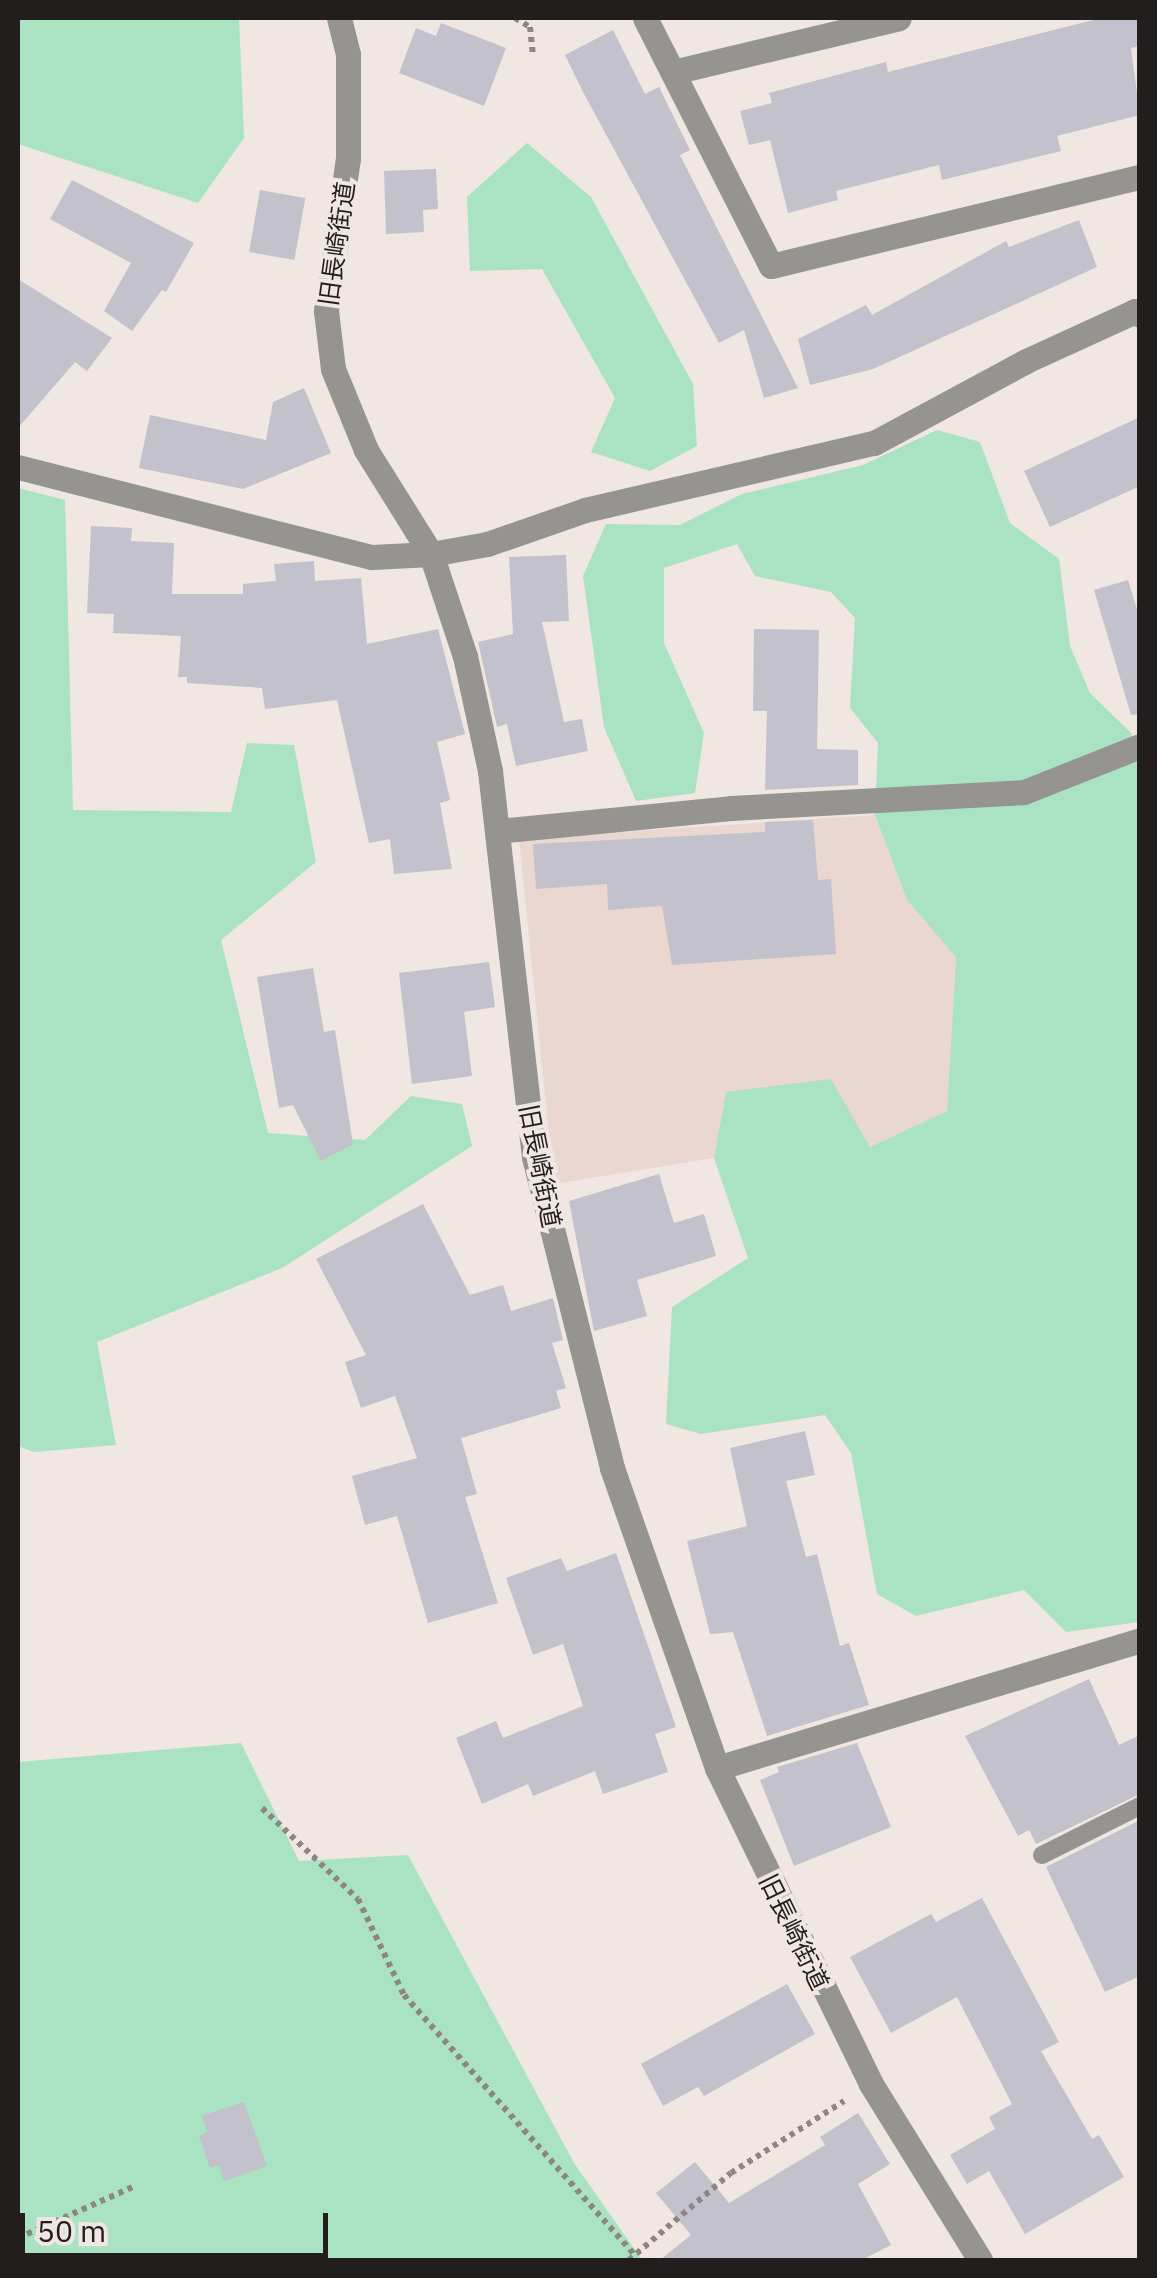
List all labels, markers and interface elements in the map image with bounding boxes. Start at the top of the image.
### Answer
street label: 旧長崎街道 [313,180,361,308]
street label: 旧長崎街道 [513,1102,567,1230]
street label: 旧長崎街道 [753,1869,835,1995]
scale bar [25,2193,332,2255]
text: 50 m [37,2211,106,2250]

